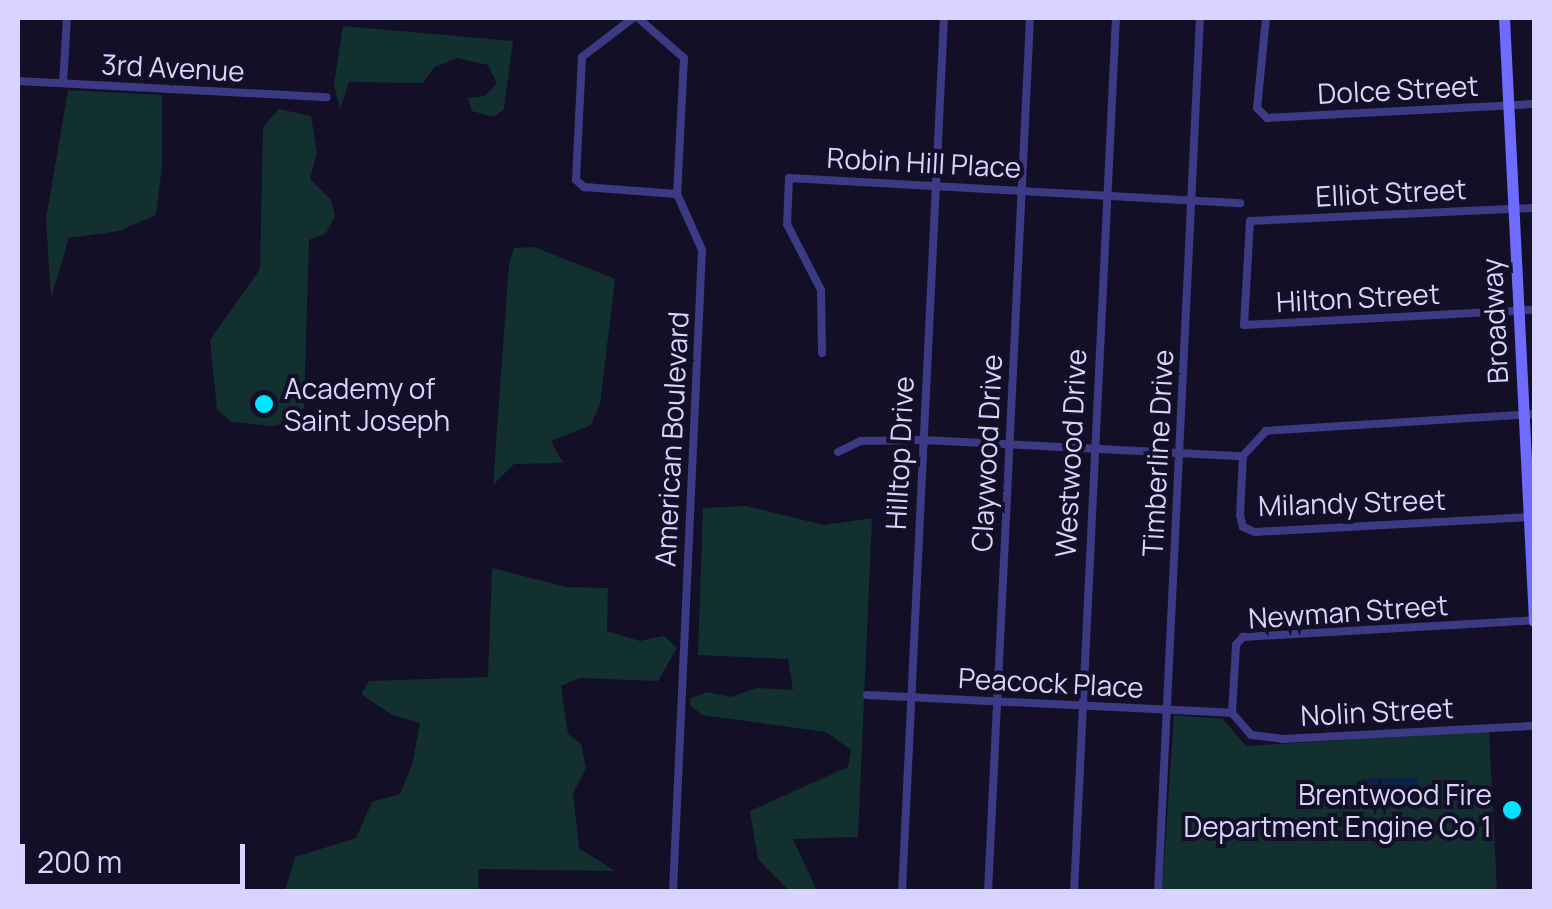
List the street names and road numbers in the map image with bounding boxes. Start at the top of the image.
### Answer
street label: 3rd Avenue [101,46,245,88]
street label: Dolce Street [1317,68,1479,110]
street label: Robin Hill Place [826,140,1022,184]
street label: Elliot Street [1315,171,1467,213]
street label: Broadway [1474,257,1514,385]
street label: Hilton Street [1275,276,1441,318]
street label: American Boulevard [648,310,694,568]
street label: Westwood Drive [1048,348,1092,558]
street label: Timberline Drive [1135,349,1179,557]
street label: Claywood Drive [964,353,1008,553]
street label: Hilltop Drive [878,375,920,531]
street label: Milandy Street [1258,482,1446,522]
street label: Newman Street [1247,587,1449,635]
street label: Peacock Place [957,660,1145,704]
street label: Nolin Street [1300,690,1454,732]

